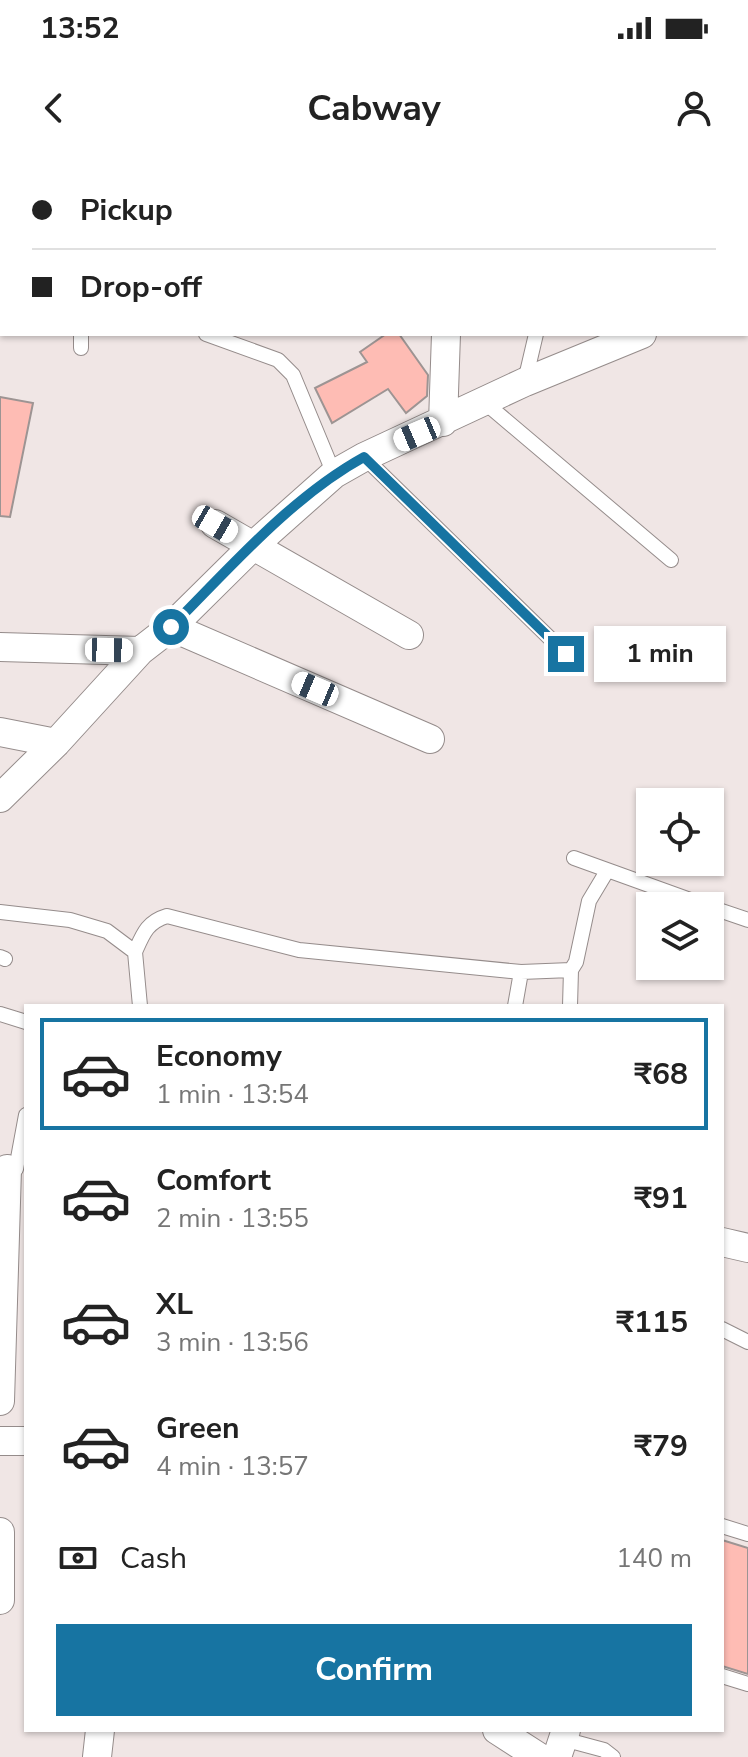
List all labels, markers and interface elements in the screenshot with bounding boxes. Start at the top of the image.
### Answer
text: 13:52 [40,8,119,49]
text: Cabway [307,84,441,133]
icon: back [32,86,76,130]
icon: person [672,86,716,130]
text: Pickup [80,190,173,231]
text: Drop-off [80,267,202,308]
car [390,414,444,454]
car [188,502,242,546]
route start [153,609,189,645]
callout: 1 min [594,626,726,682]
route end [548,636,584,672]
text: 1 min [626,636,694,671]
car [85,638,133,662]
car [288,669,342,709]
map controls [636,788,724,980]
button: locate [636,788,724,876]
button: layers [636,892,724,980]
text: Economy [156,1036,282,1077]
icon: car [60,1038,132,1110]
text: ₹68 [634,1054,688,1095]
text: 1 min · 13:54 [156,1077,309,1112]
text: Comfort [156,1160,271,1201]
icon: car [60,1162,132,1234]
text: ₹91 [634,1178,688,1219]
text: 2 min · 13:55 [156,1201,309,1236]
text: XL [156,1284,193,1325]
icon: car [60,1286,132,1358]
text: ₹115 [616,1302,688,1343]
text: 3 min · 13:56 [156,1325,309,1360]
text: Green [156,1408,240,1449]
icon: car [60,1410,132,1482]
text: ₹79 [634,1426,688,1467]
text: 4 min · 13:57 [156,1449,309,1484]
icon: cash [56,1536,100,1580]
text: Cash [120,1538,187,1579]
text: 140 m [616,1541,692,1576]
button: Confirm [56,1624,692,1716]

